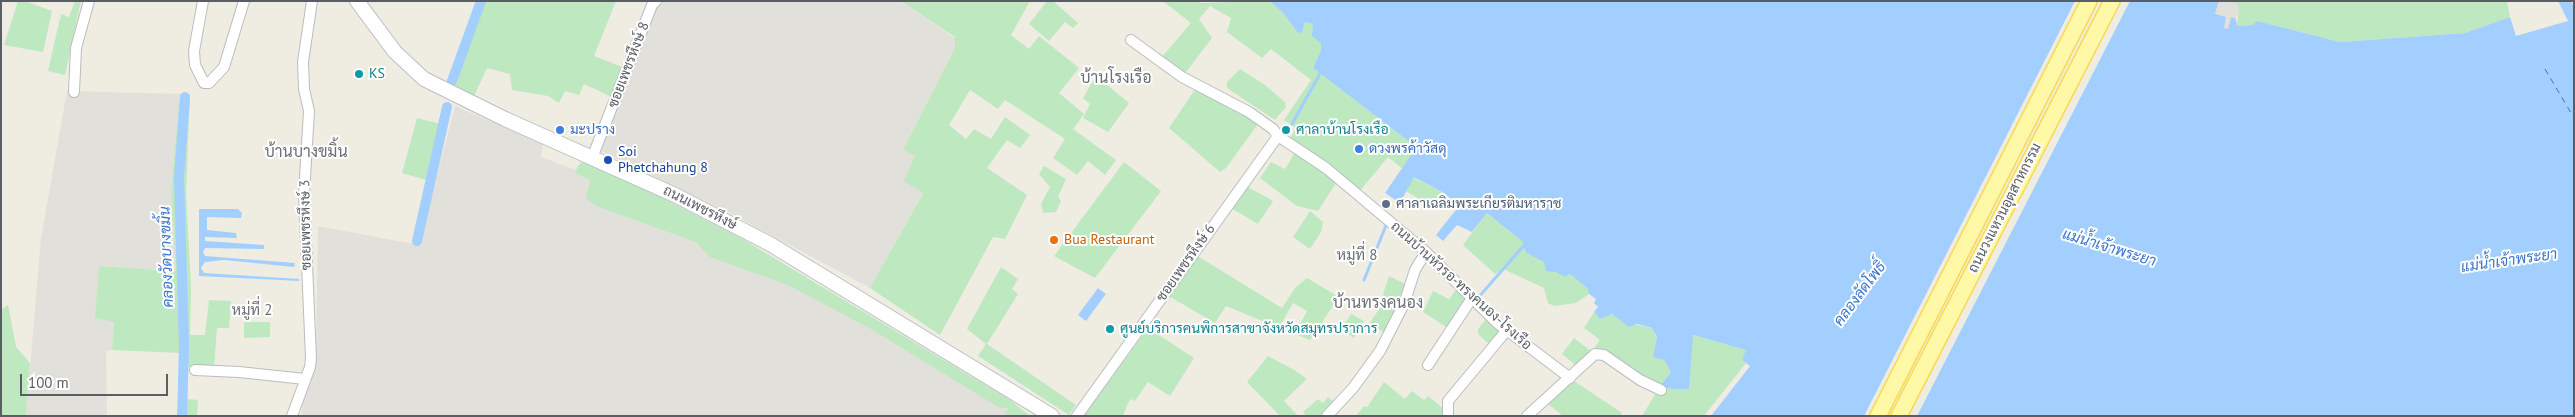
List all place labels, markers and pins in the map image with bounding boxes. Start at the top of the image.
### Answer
place label: KS [369,66,385,82]
marker: KS [353,68,365,80]
place label: มะปราง [570,122,615,138]
place label: ศาลาบ้านโรงเรือ [1296,122,1389,138]
marker: มะปราง [554,124,566,136]
marker: ศาลาบ้านโรงเรือ [1280,124,1292,136]
place label: ดวงพรค้าวัสดุ [1369,141,1446,157]
marker: ดวงพรค้าวัสดุ [1353,143,1365,155]
place label: Soi Phetchahung 8 [618,144,708,176]
marker: Soi Phetchahung 8 [602,154,614,166]
place label: ศาลาเฉลิมพระเกียรติมหาราช [1396,196,1562,212]
marker: ศาลาเฉลิมพระเกียรติมหาราช [1380,198,1392,210]
place label: Bua Restaurant [1064,232,1154,248]
marker: Bua Restaurant [1048,234,1060,246]
place label: ศูนย์บริการคนพิการสาขาจังหวัดสมุทรปราการ [1120,321,1377,337]
marker: ศูนย์บริการคนพิการสาขาจังหวัดสมุทรปราการ [1104,323,1116,335]

